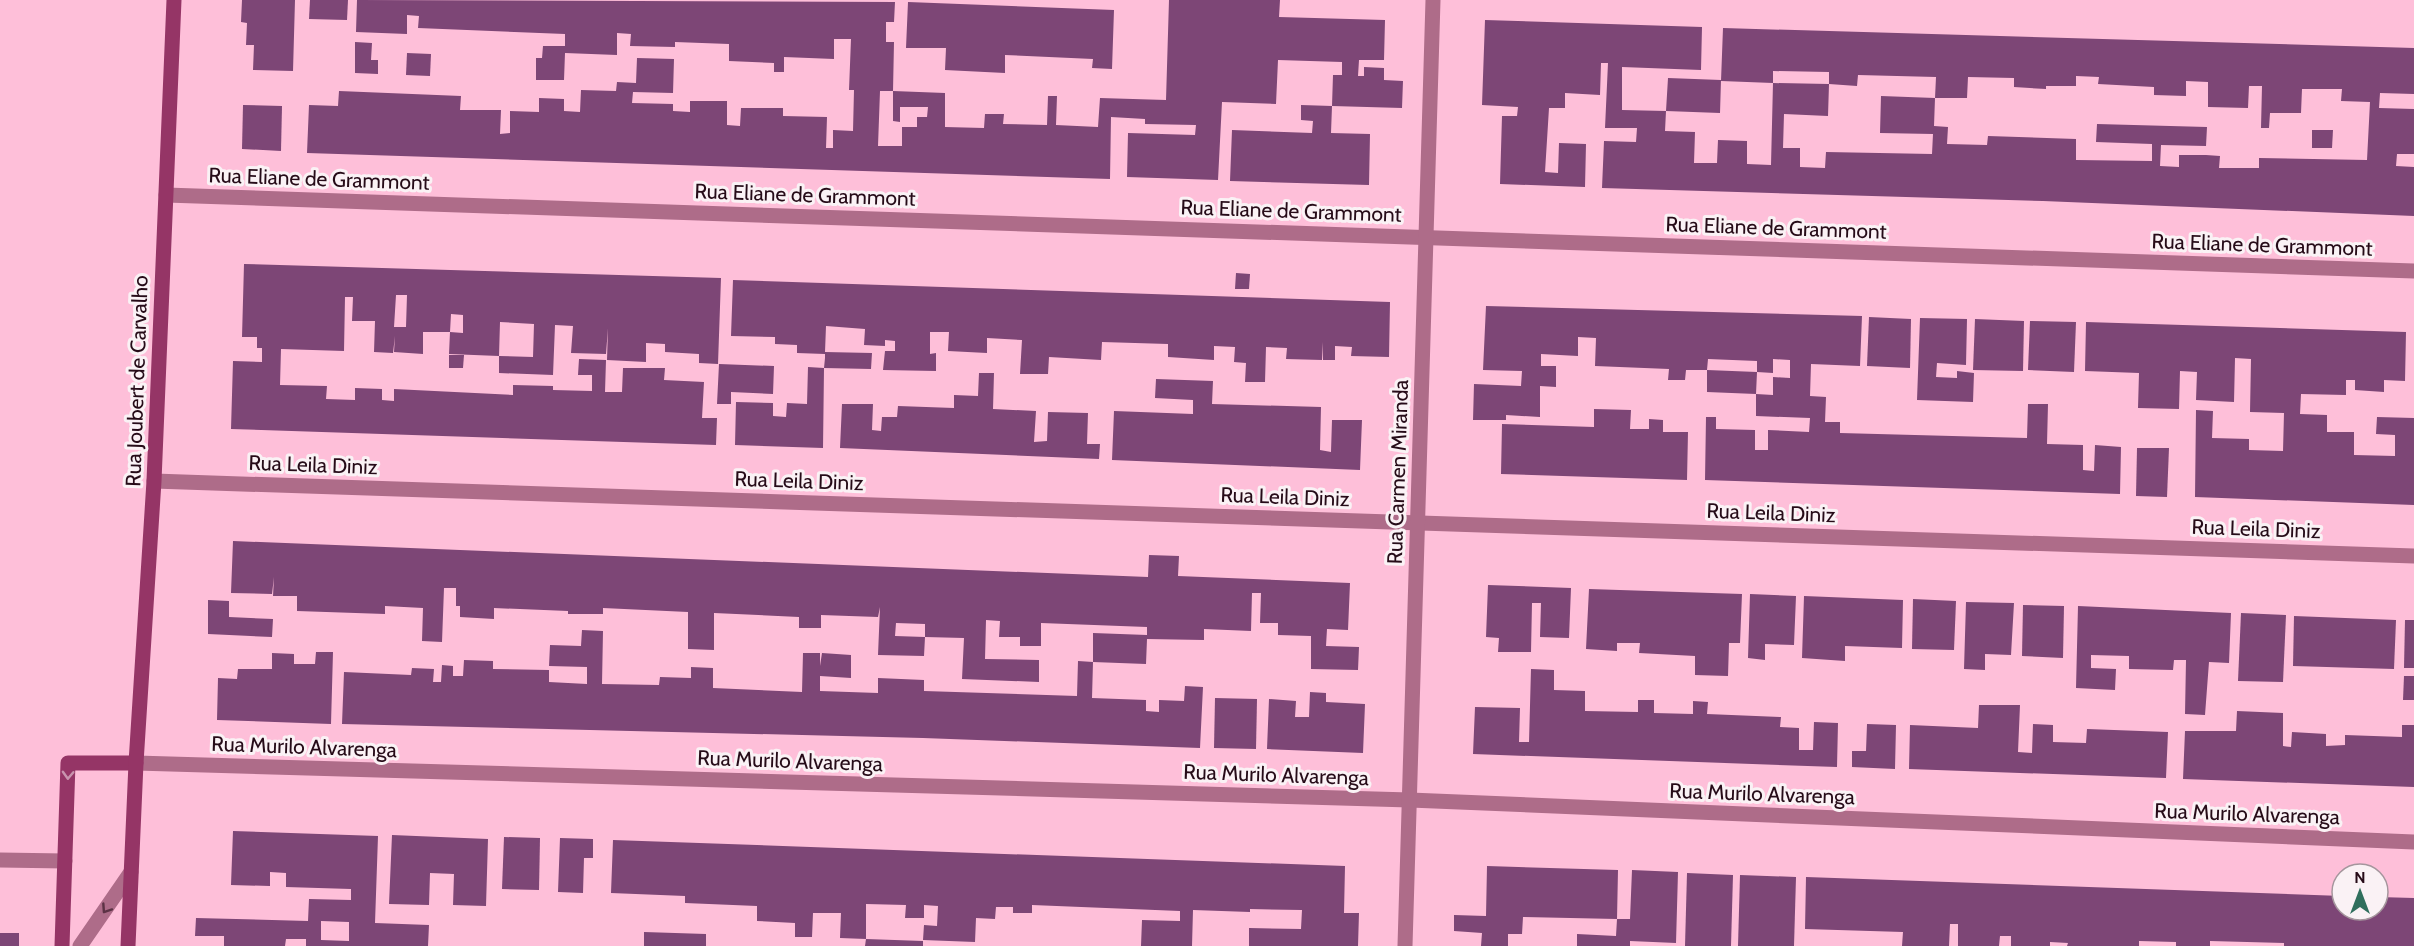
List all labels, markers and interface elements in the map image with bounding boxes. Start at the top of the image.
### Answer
street label: Rua Eliane de Grammont [208,162,430,195]
street label: Rua Eliane de Grammont [694,178,916,211]
street label: Rua Eliane de Grammont [1180,194,1402,227]
street label: Rua Eliane de Grammont [1665,211,1887,244]
street label: Rua Eliane de Grammont [2151,228,2373,261]
street label: Rua Joubert de Carvalho [120,275,153,487]
street label: Rua Carmen Miranda [1382,379,1413,565]
street label: Rua Leila Diniz [248,450,378,479]
street label: Rua Leila Diniz [734,466,864,495]
street label: Rua Leila Diniz [1220,482,1350,511]
street label: Rua Leila Diniz [1706,498,1836,527]
street label: Rua Leila Diniz [2191,514,2321,543]
street label: Rua Murilo Alvarenga [211,731,397,762]
street label: Rua Murilo Alvarenga [697,745,883,776]
street label: Rua Murilo Alvarenga [1183,759,1369,790]
one-way arrow [62,770,74,779]
street label: Rua Murilo Alvarenga [1669,778,1855,809]
street label: Rua Murilo Alvarenga [2154,798,2340,829]
north arrow [2330,862,2390,922]
text: N [2354,868,2366,887]
one-way arrow [101,903,113,913]

